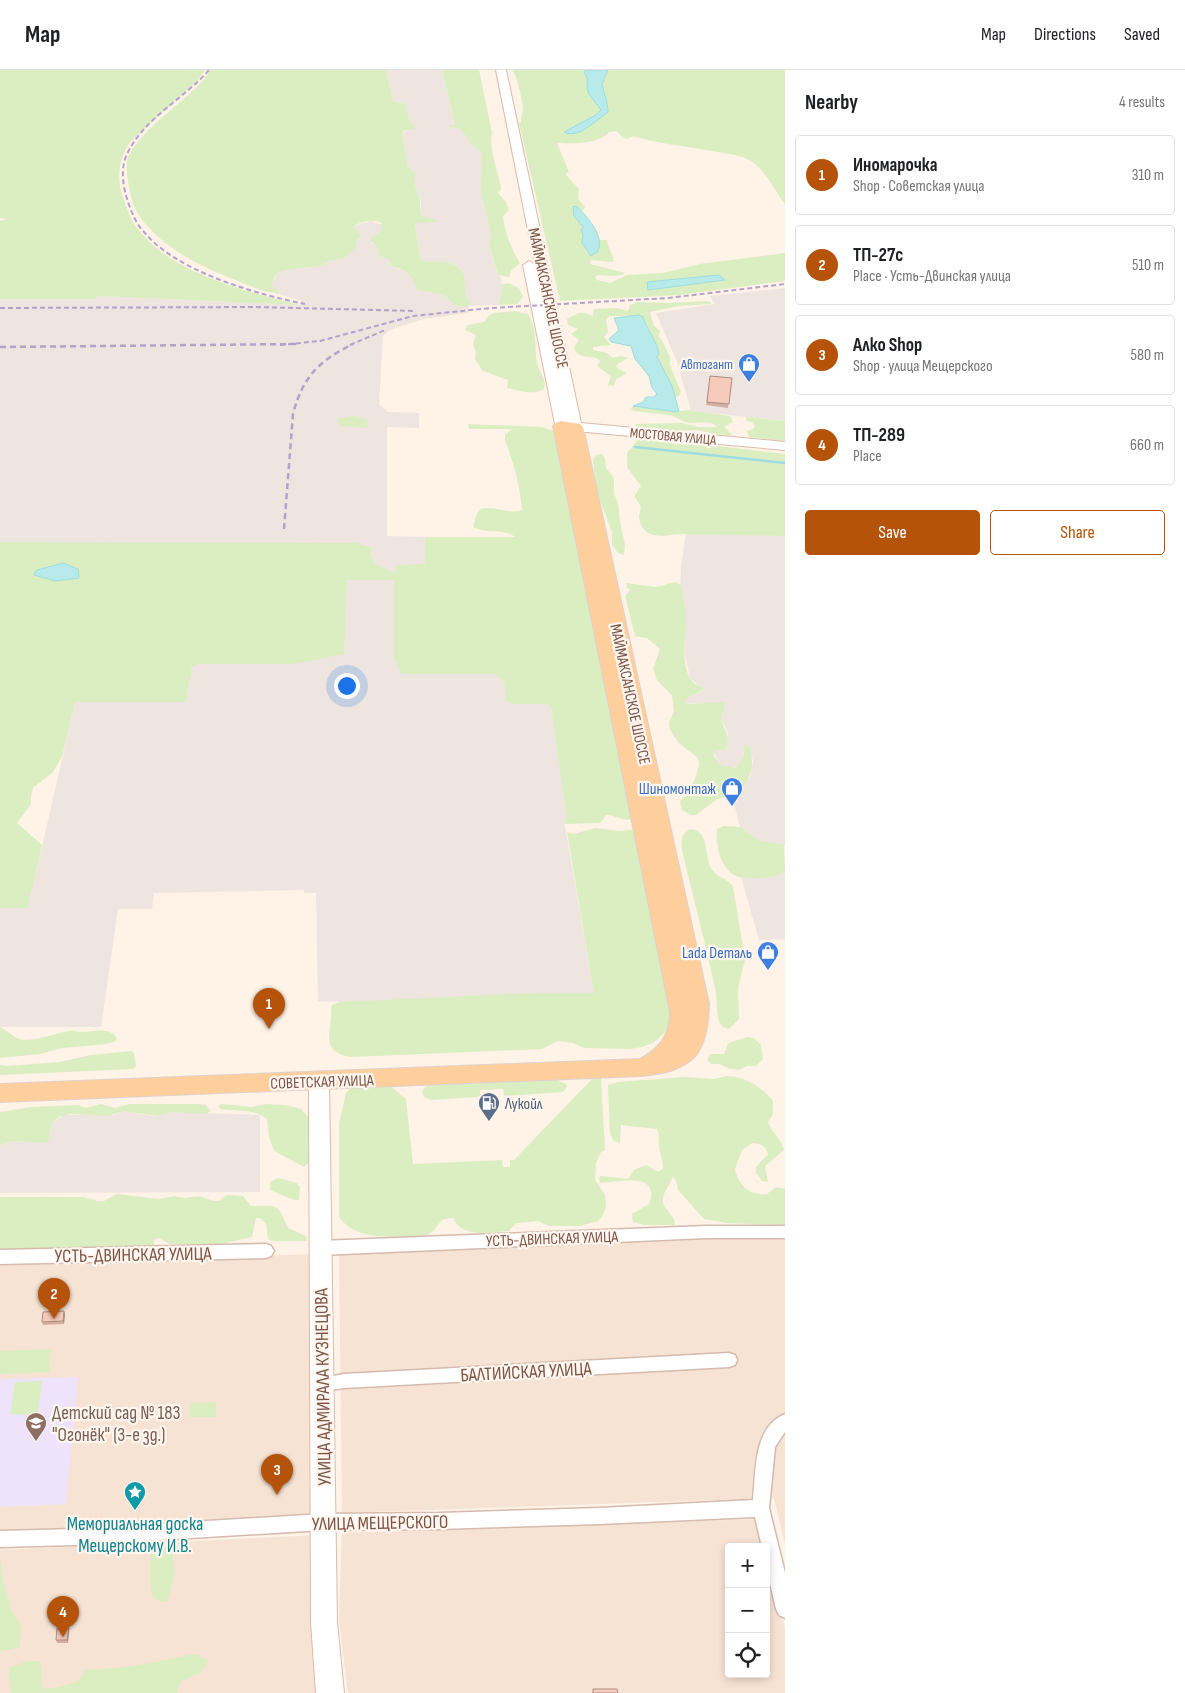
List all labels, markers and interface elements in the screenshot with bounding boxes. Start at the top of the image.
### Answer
text: Map [25,20,60,49]
text: Map [981,24,1006,45]
text: Directions [1034,24,1096,45]
text: Saved [1124,24,1160,45]
text: Nearby [805,90,858,115]
text: 4 results [1119,93,1165,112]
text: Иномарочка [853,154,937,177]
text: 1 [819,166,825,185]
text: 310 m [1132,166,1164,185]
text: Shop · Советская улица [853,177,984,196]
street label: МАЙМАКСАНСКОЕ ШОССЕ [523,226,572,370]
text: ТП-27c [853,244,903,267]
text: 2 [818,256,826,275]
text: 510 m [1132,256,1164,275]
text: Place · Усть-Двинская улица [853,267,1011,286]
text: Алко Shop [853,334,922,357]
text: 3 [818,346,826,365]
text: 580 m [1131,346,1164,365]
shop icon: Автогант [737,352,761,383]
place label: Автогант [680,356,733,373]
text: Shop · улица Мещерского [853,357,993,376]
street label: МОСТОВАЯ УЛИЦА [629,424,718,449]
text: ТП-289 [853,424,905,447]
text: 4 [818,436,826,455]
text: 660 m [1130,436,1164,455]
text: Place [853,447,882,466]
button: Save [805,510,980,555]
button: Share [990,510,1165,555]
street label: МАЙМАКСАНСКОЕ ШОССЕ [605,622,654,766]
your location [334,673,360,699]
shop icon: Шиномонтаж [720,776,744,807]
place label: Шиномонтаж [639,780,716,799]
shop icon: Lada Dеталь [756,940,780,971]
place label: Lada Dеталь [682,944,752,963]
pin: 1 [253,988,285,1029]
street label: СОВЕТСКАЯ УЛИЦА [270,1071,374,1094]
fuel station icon: Лукойл [477,1091,501,1122]
place label: Лукойл [504,1095,543,1114]
street label: УСТЬ-ДВИНСКАЯ УЛИЦА [486,1228,619,1251]
street label: УСТЬ-ДВИНСКАЯ УЛИЦА [54,1243,213,1268]
pin: 2 [38,1278,70,1319]
street label: УЛИЦА АДМИРАЛА КУЗНЕЦОВА [310,1287,337,1486]
street label: БАЛТИЙСКАЯ УЛИЦА [460,1358,593,1387]
place label: Детский сад № 183 "Огонёк" (3-е зд.) [52,1402,180,1447]
school or university icon: Детский сад № 183 "Огонёк" (3-е зд.) [24,1411,48,1442]
pin: 3 [261,1454,293,1495]
place icon: Мемориальная доска Мещерскому И.В. [123,1480,147,1511]
street label: УЛИЦА МЕЩЕРСКОГО [312,1511,449,1536]
place label: Мемориальная доска Мещерскому И.В. [67,1513,203,1558]
map controls [725,1543,770,1678]
button: + [725,1543,770,1588]
button: − [725,1588,770,1633]
pin: 4 [47,1596,79,1637]
button: locate [725,1633,770,1678]

